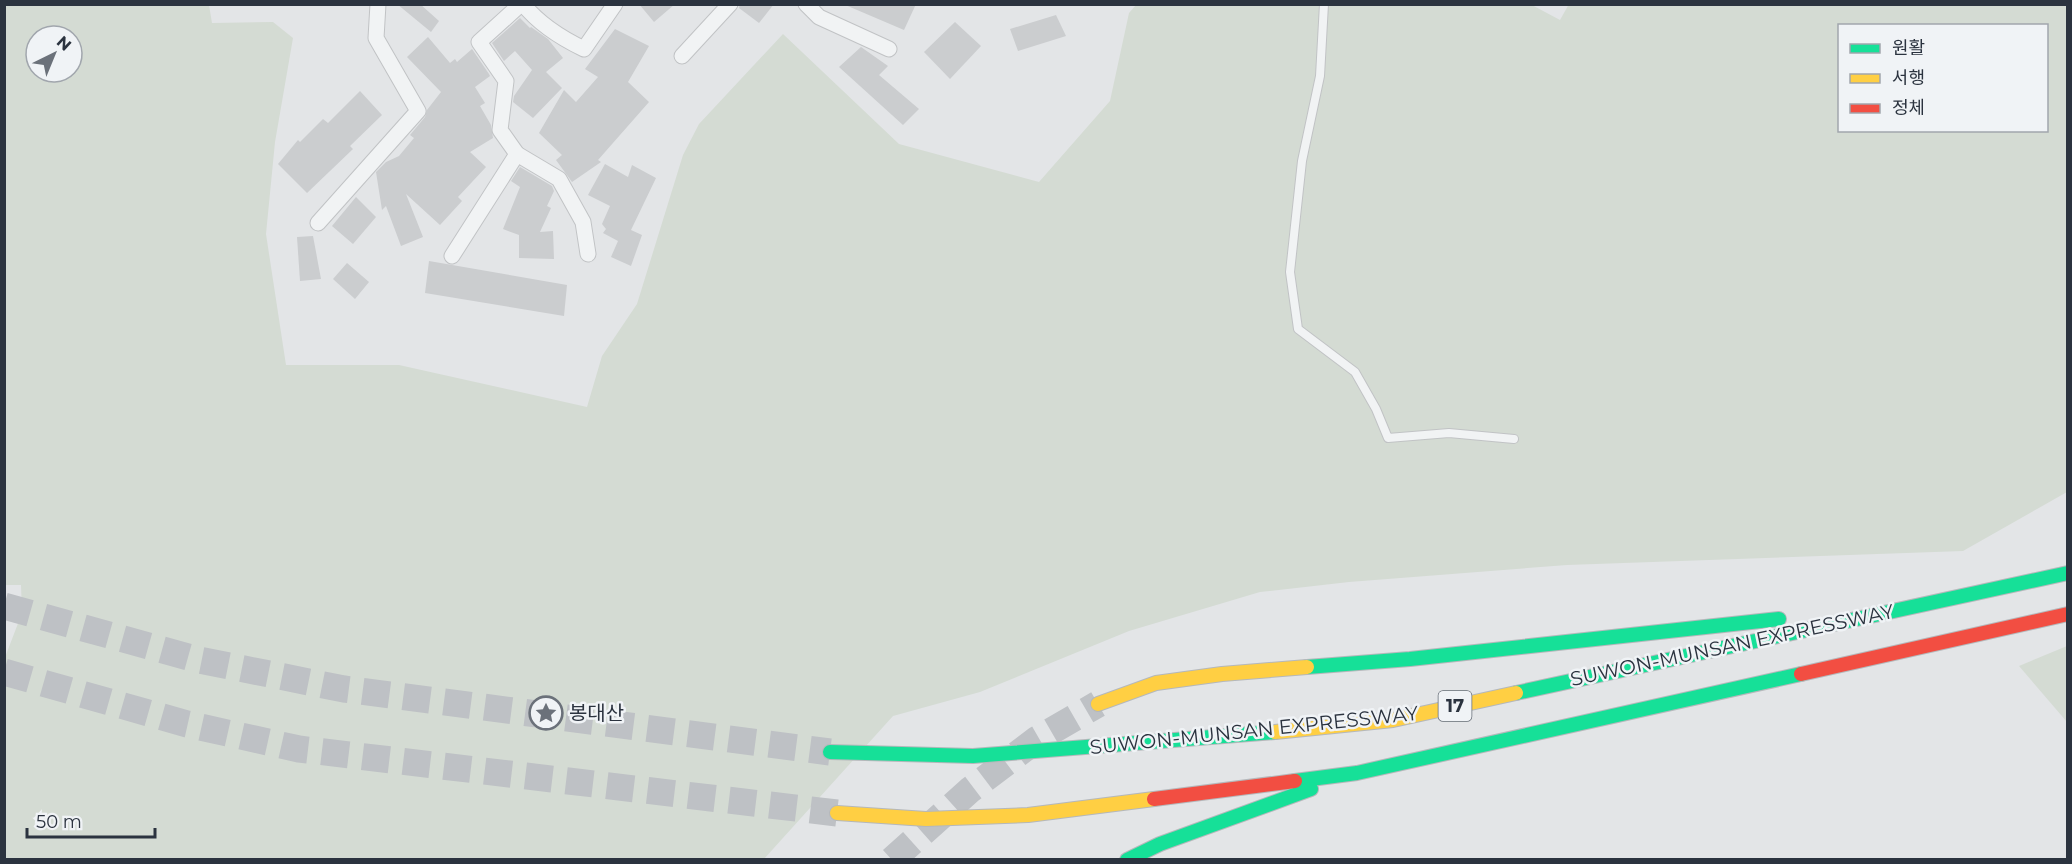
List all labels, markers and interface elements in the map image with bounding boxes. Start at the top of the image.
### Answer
north arrow [24,24,84,84]
legend [1838,24,2048,132]
text: N [53,32,75,55]
text: 원활 [1892,37,1925,59]
text: 서행 [1892,67,1925,89]
text: 정체 [1892,97,1925,119]
street label: SUWON-MUNSAN EXPRESSWAY [1568,599,1896,691]
road number: 17 [1438,691,1472,721]
place icon: 봉대산 [528,695,564,731]
place label: 봉대산 [569,701,624,725]
street label: SUWON-MUNSAN EXPRESSWAY [1089,701,1420,759]
scale bar [27,801,154,839]
text: 50 m [36,811,82,833]

